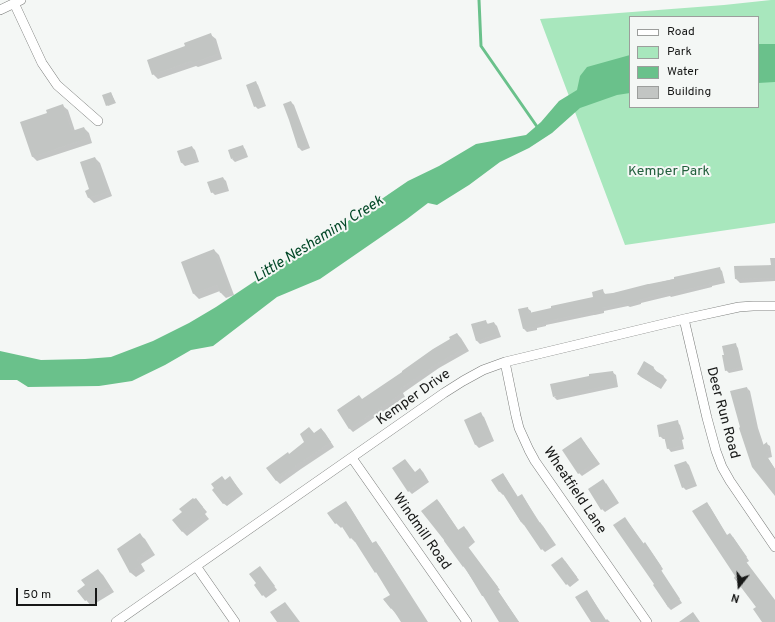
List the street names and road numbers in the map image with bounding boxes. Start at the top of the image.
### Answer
street label: Deer Run Road [702,365,742,461]
street label: Kemper Drive [374,366,454,430]
street label: Wheatfield Lane [539,444,609,538]
street label: Windmill Road [388,490,454,574]

